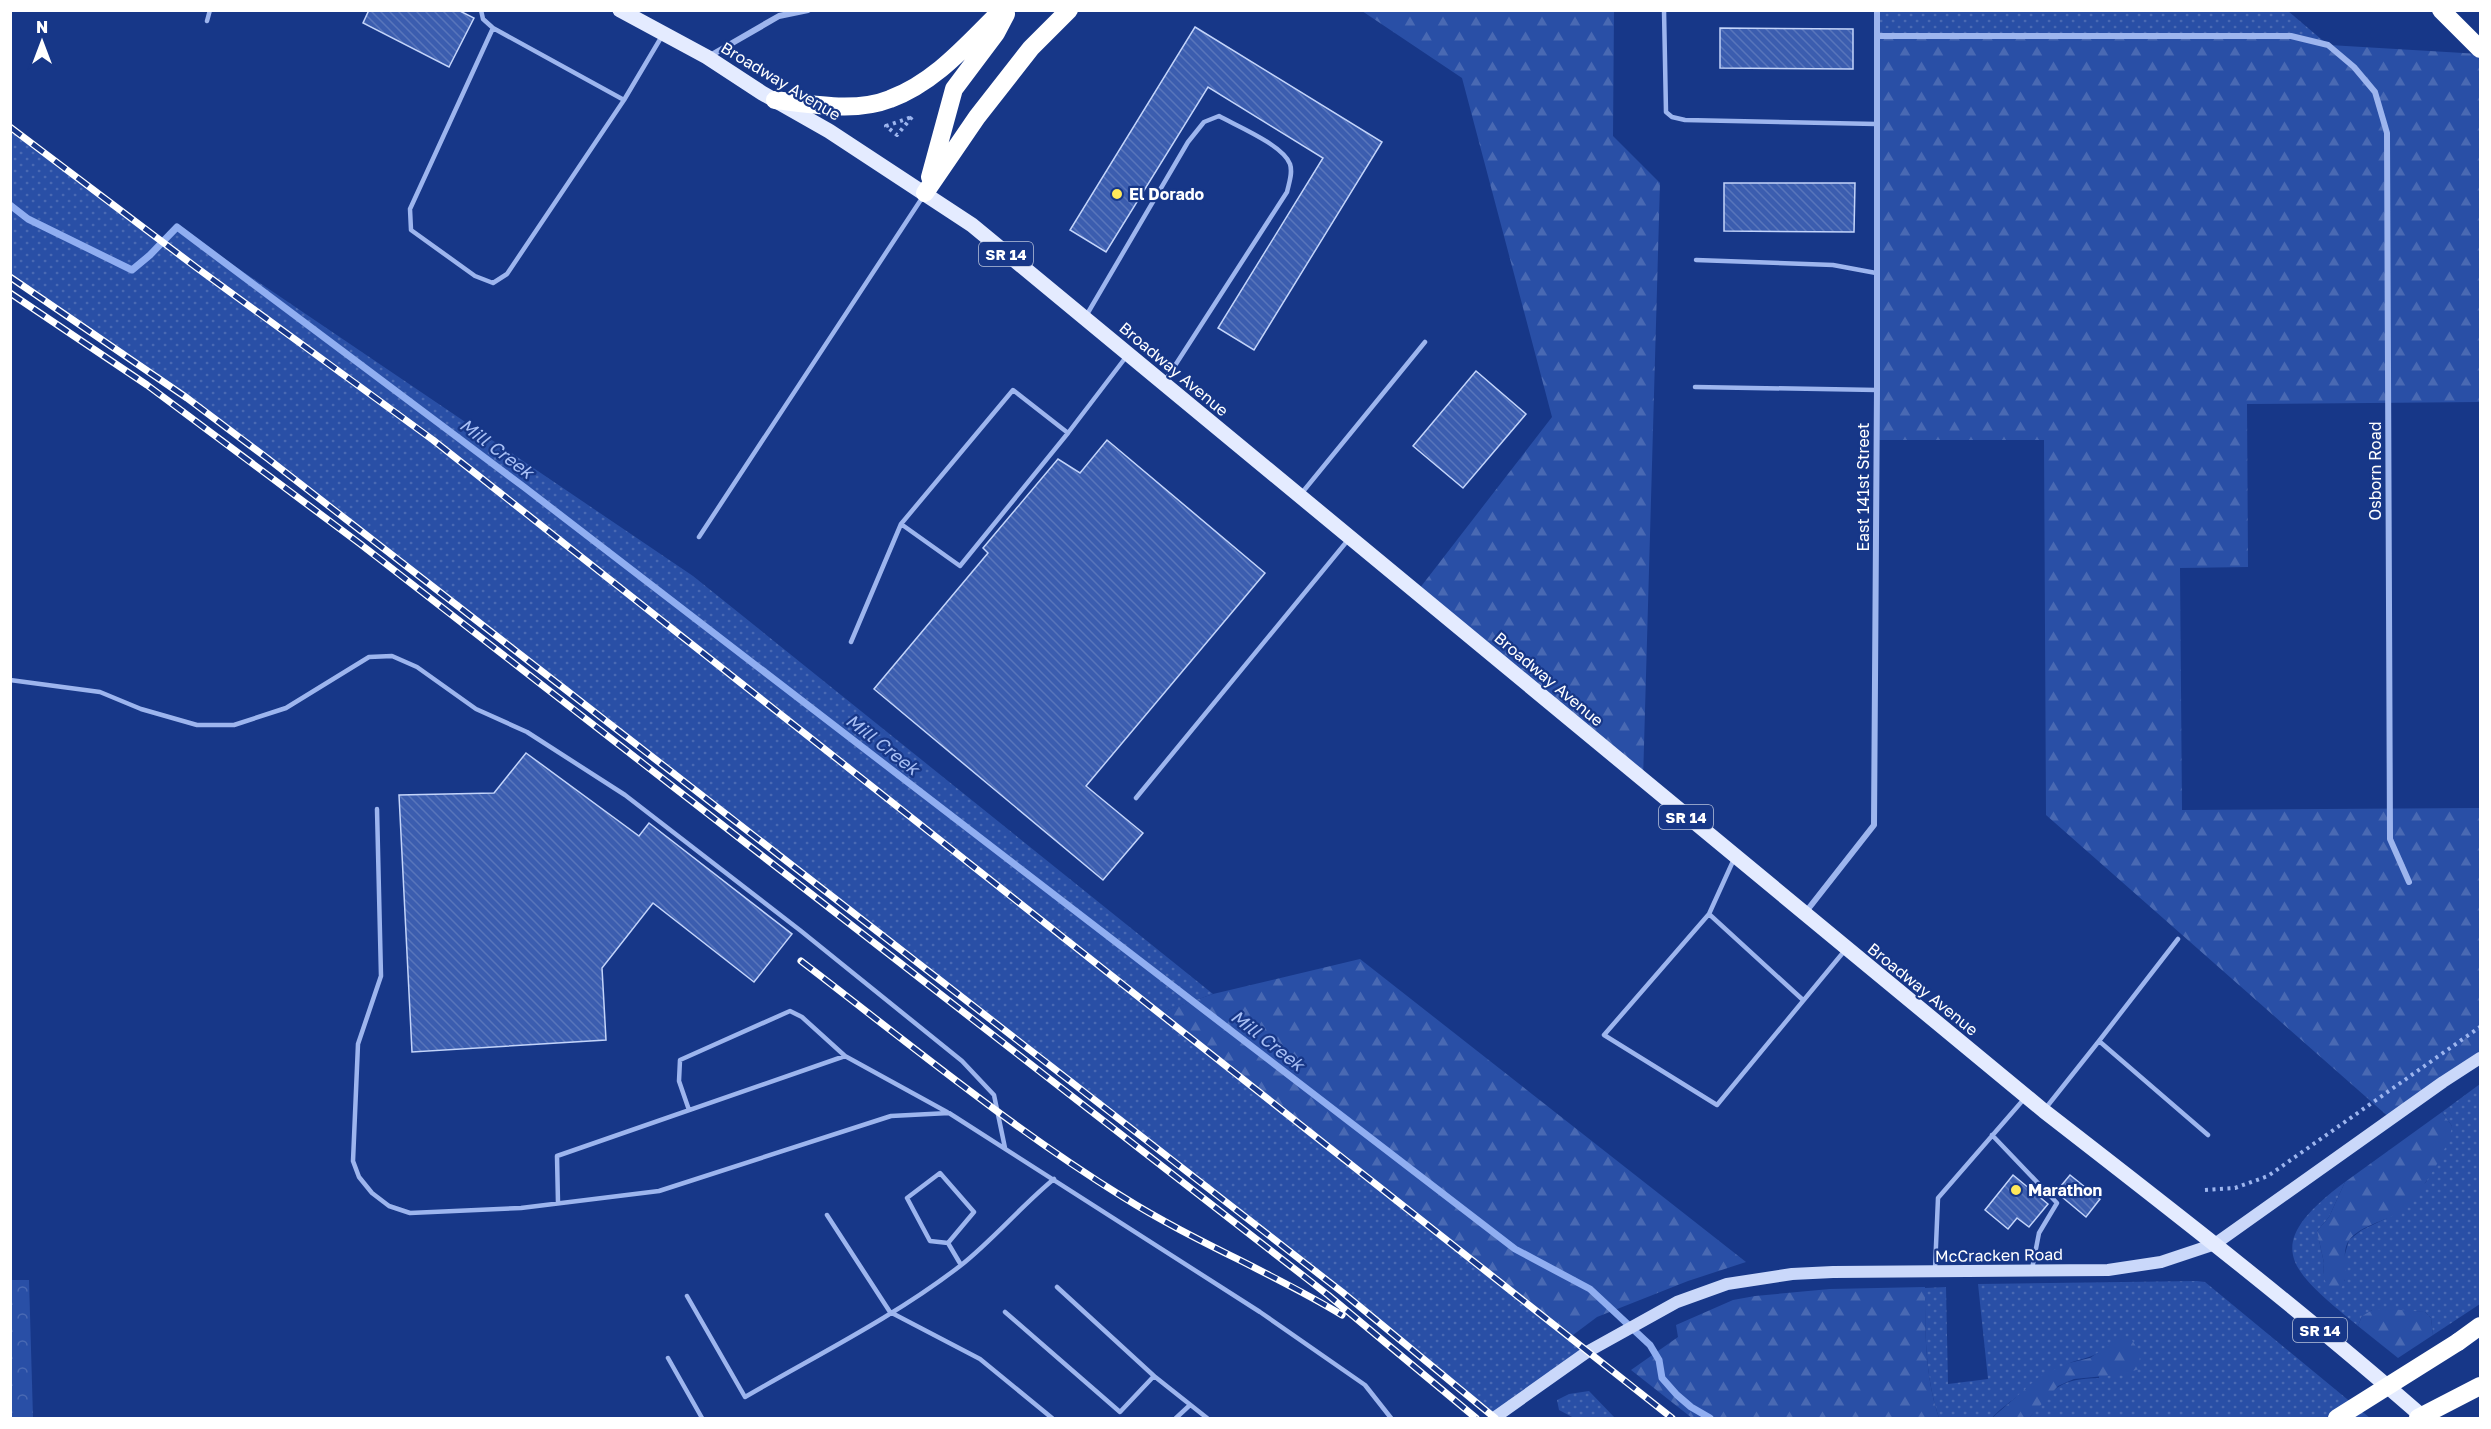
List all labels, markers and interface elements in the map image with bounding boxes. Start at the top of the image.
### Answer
north arrow [12,12,72,72]
text: N [36,17,48,37]
street label: Broadway Avenue [718,37,844,125]
place label: El Dorado [1129,184,1205,204]
marker: El Dorado [1110,187,1124,201]
road number: SR 14 [979,242,1033,266]
street label: Broadway Avenue [1115,318,1233,420]
water label: Mill Creek [456,413,540,484]
street label: Osborn Road [2365,421,2385,521]
street label: East 141st Street [1853,422,1873,552]
street label: Broadway Avenue [1490,628,1608,730]
water label: Mill Creek [842,709,925,780]
road number: SR 14 [1659,805,1713,829]
street label: Broadway Avenue [1864,938,1982,1040]
water label: Mill Creek [1227,1005,1310,1076]
place label: Marathon [2028,1180,2102,1200]
marker: Marathon [2009,1183,2023,1197]
street label: McCracken Road [1935,1244,2063,1266]
road number: SR 14 [2293,1318,2347,1342]

